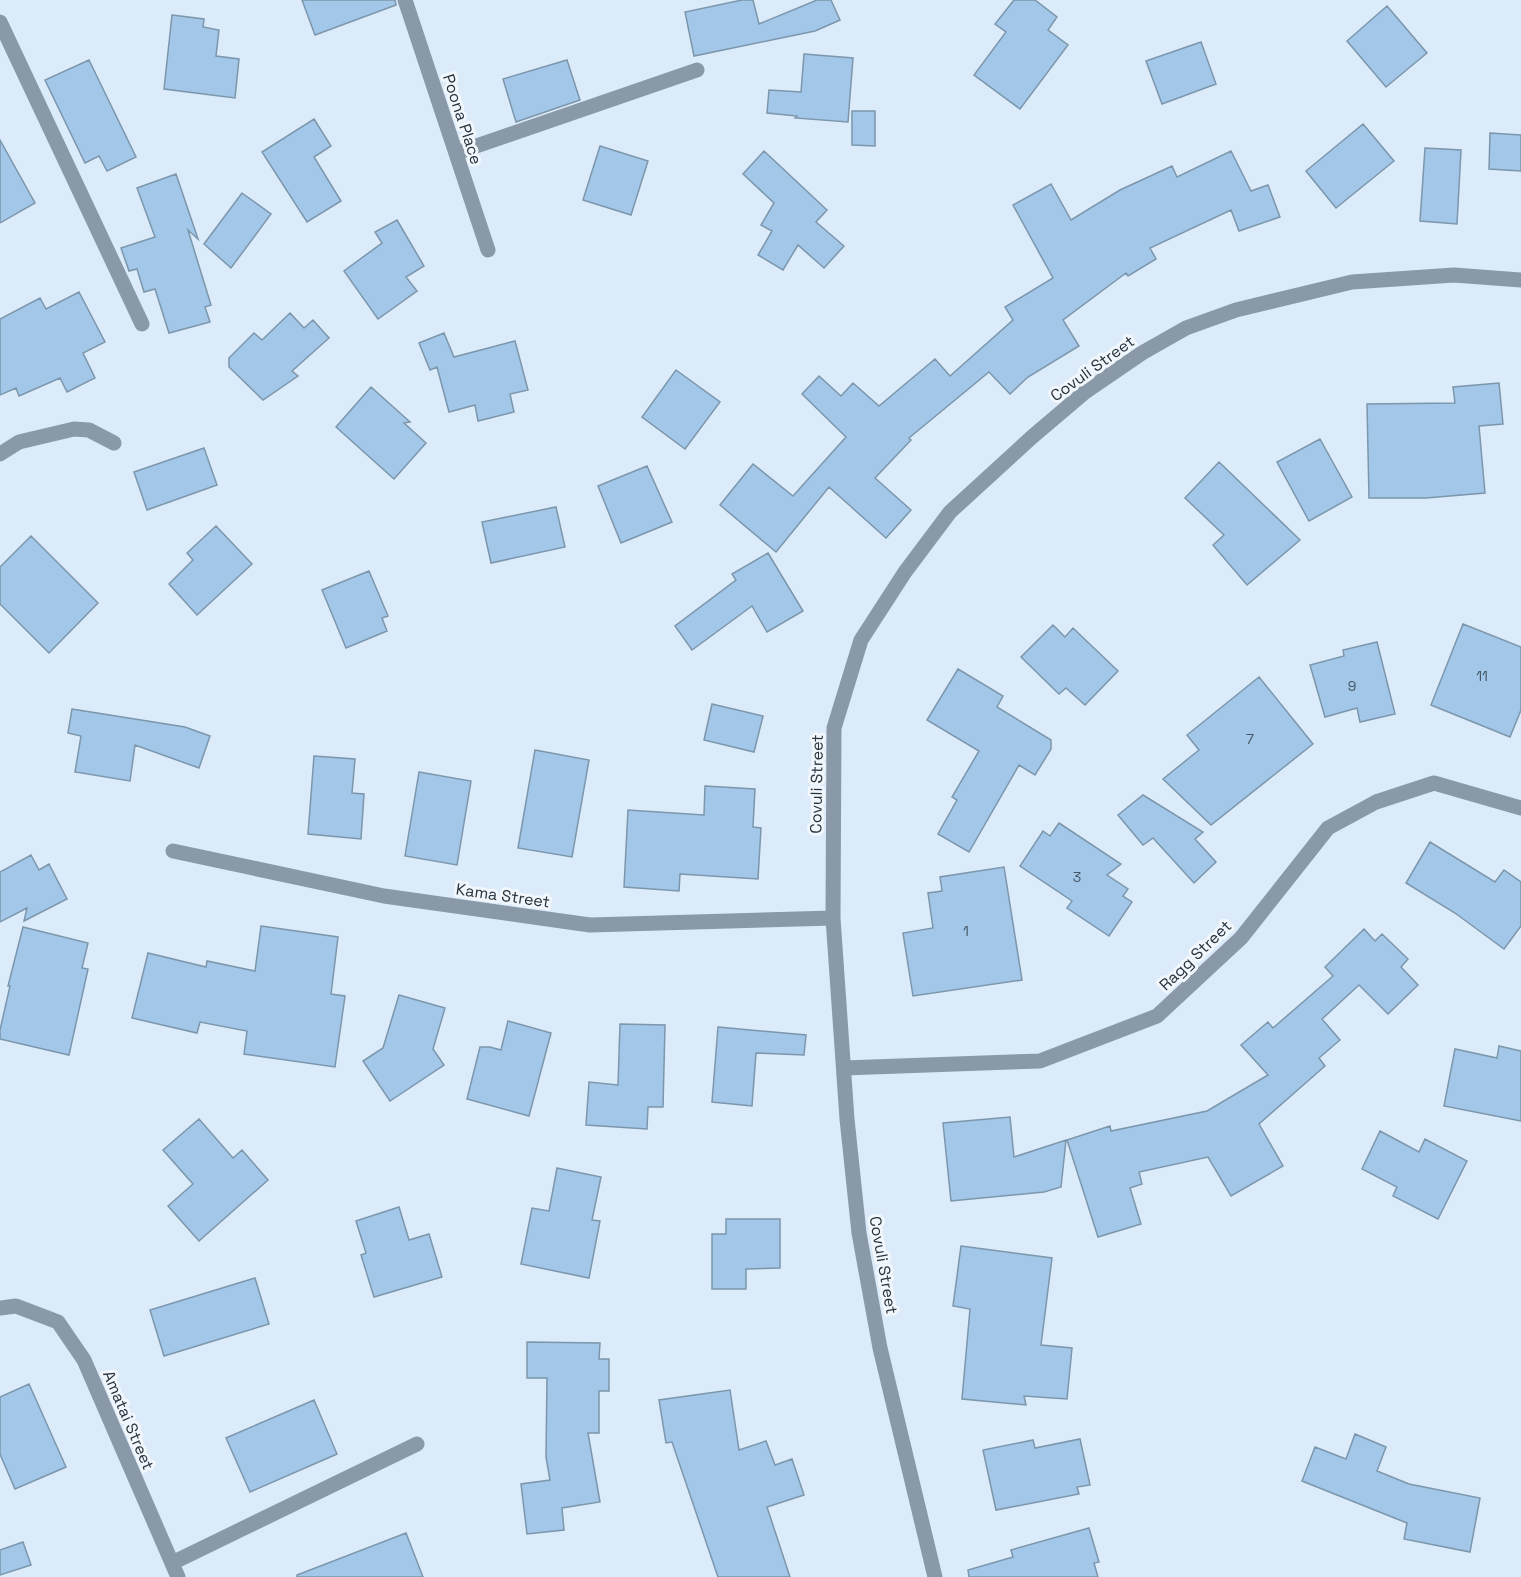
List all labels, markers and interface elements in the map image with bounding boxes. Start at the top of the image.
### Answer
street label: Poona Place [438,71,487,167]
street label: Covuli Street [1046,331,1139,406]
house number: 11 [1476,667,1488,685]
house number: 9 [1348,677,1356,695]
house number: 7 [1246,730,1254,748]
street label: Covuli Street [805,734,828,834]
house number: 3 [1073,868,1081,886]
street label: Kama Street [454,878,551,912]
street label: Ragg Street [1155,916,1236,995]
house number: 1 [963,922,969,940]
street label: Covuli Street [865,1214,902,1316]
street label: Amatai Street [98,1367,159,1473]

